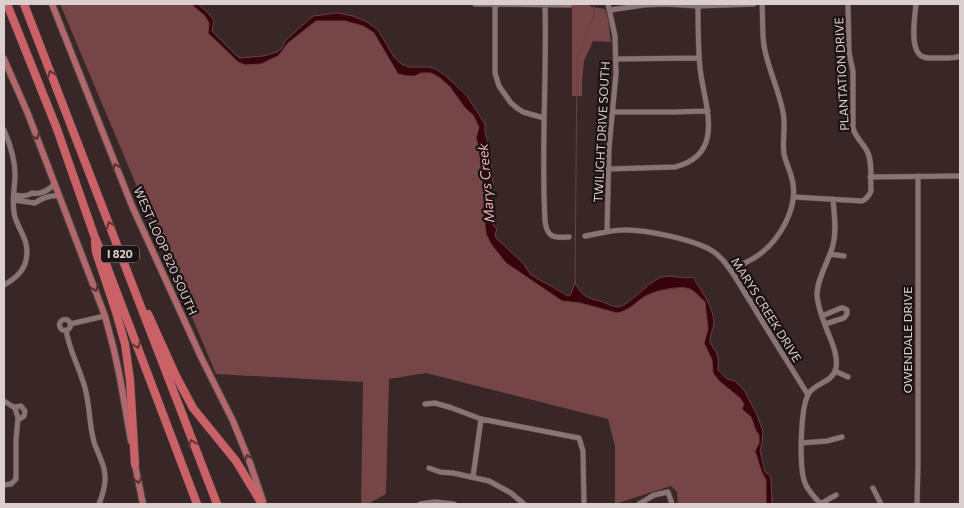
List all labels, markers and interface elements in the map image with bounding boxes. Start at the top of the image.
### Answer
street label: PLANTATION DRIVE [831,17,851,131]
street label: TWILIGHT DRIVE SOUTH [590,61,612,203]
one-way arrow [47,70,57,79]
one-way arrow [30,131,41,140]
water label: Marys Creek [474,142,497,223]
one-way arrow [112,163,122,172]
street label: WEST LOOP 820 SOUTH [131,184,201,317]
one-way arrow [106,221,116,230]
road number: I 820 [101,245,139,262]
street label: MARYS CREEK DRIVE [729,255,805,364]
one-way arrow [89,283,99,292]
street label: OWENDALE DRIVE [900,287,914,393]
one-way arrow [131,341,141,349]
one-way arrow [188,439,198,447]
one-way arrow [244,454,254,463]
one-way arrow [132,476,143,484]

